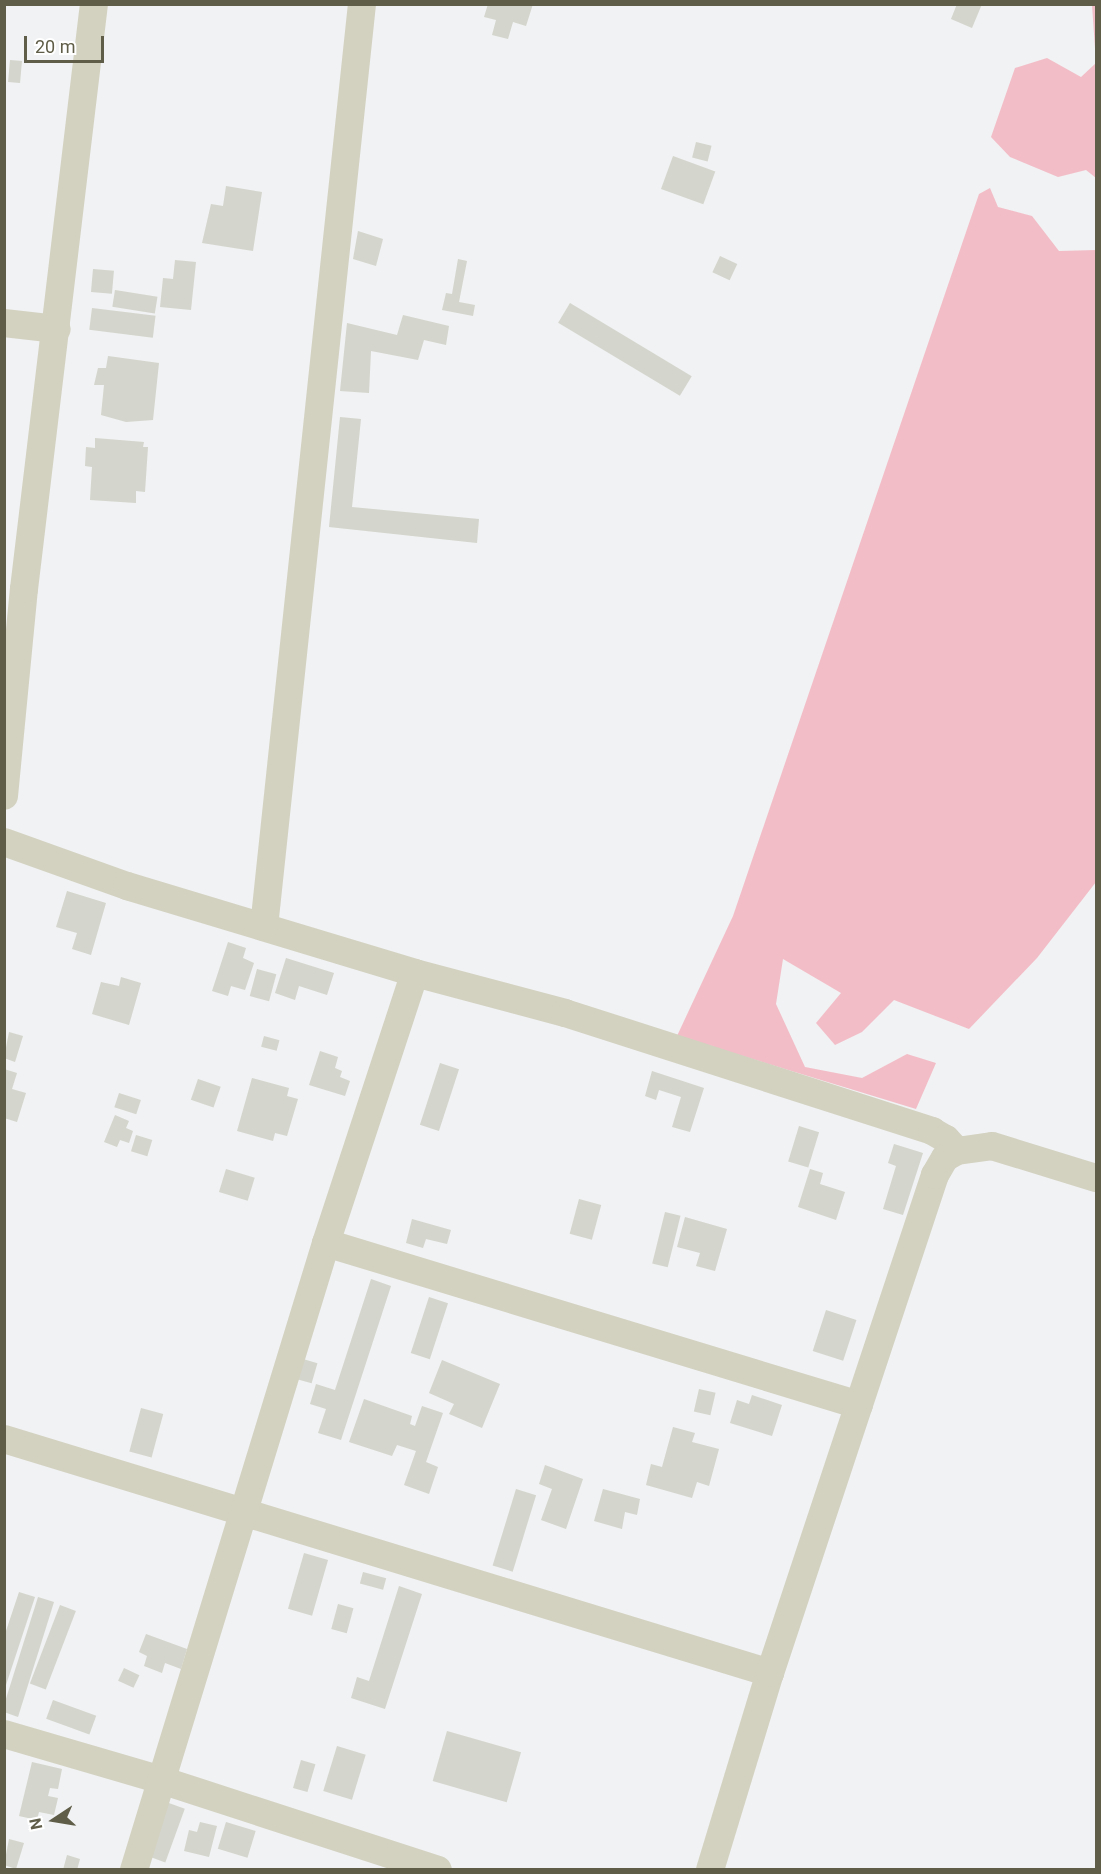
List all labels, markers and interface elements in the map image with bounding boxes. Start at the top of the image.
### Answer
scale bar [27,24,106,62]
text: 20 m [35,36,75,57]
north arrow [24,1790,84,1850]
text: N [25,1816,46,1831]

